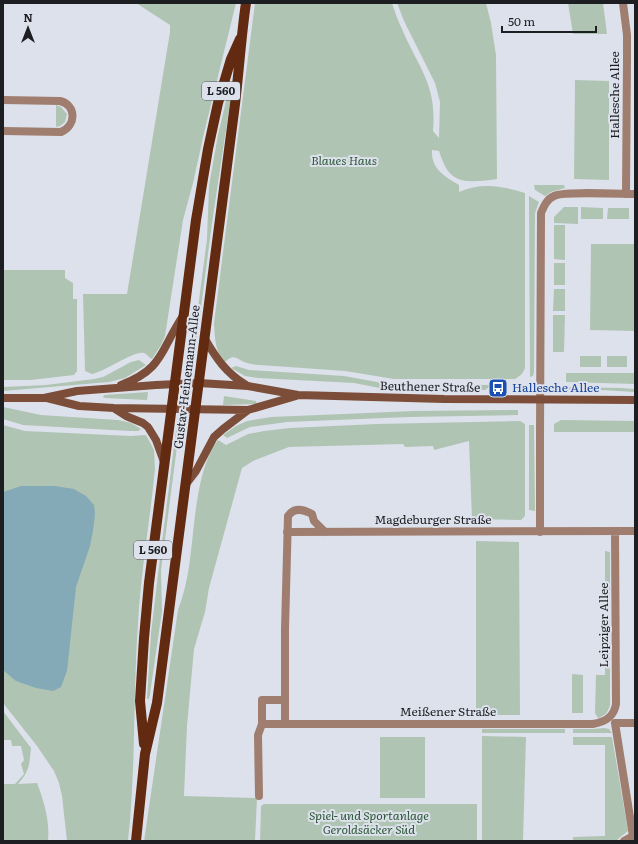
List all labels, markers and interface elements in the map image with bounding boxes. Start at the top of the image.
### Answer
north arrow [8,8,48,48]
scale bar [502,8,596,34]
text: N [23,9,33,25]
text: 50 m [508,12,535,30]
street label: Hallesche Allee [605,51,623,139]
road number: L 560 [202,82,240,100]
park label: Blaues Haus [311,151,377,169]
street label: Gustav-Heinemann-Allee [168,304,204,450]
street label: Beuthener Straße [380,376,480,396]
bus stop icon: Hallesche Allee [487,377,509,399]
place label: Hallesche Allee [512,378,600,396]
street label: Magdeburger Straße [374,510,492,528]
road number: L 560 [134,541,172,559]
street label: Leipziger Allee [594,583,612,667]
street label: Meißener Straße [400,702,496,720]
park label: Spiel- und Sportanlage Geroldsäcker Süd [309,806,429,838]

